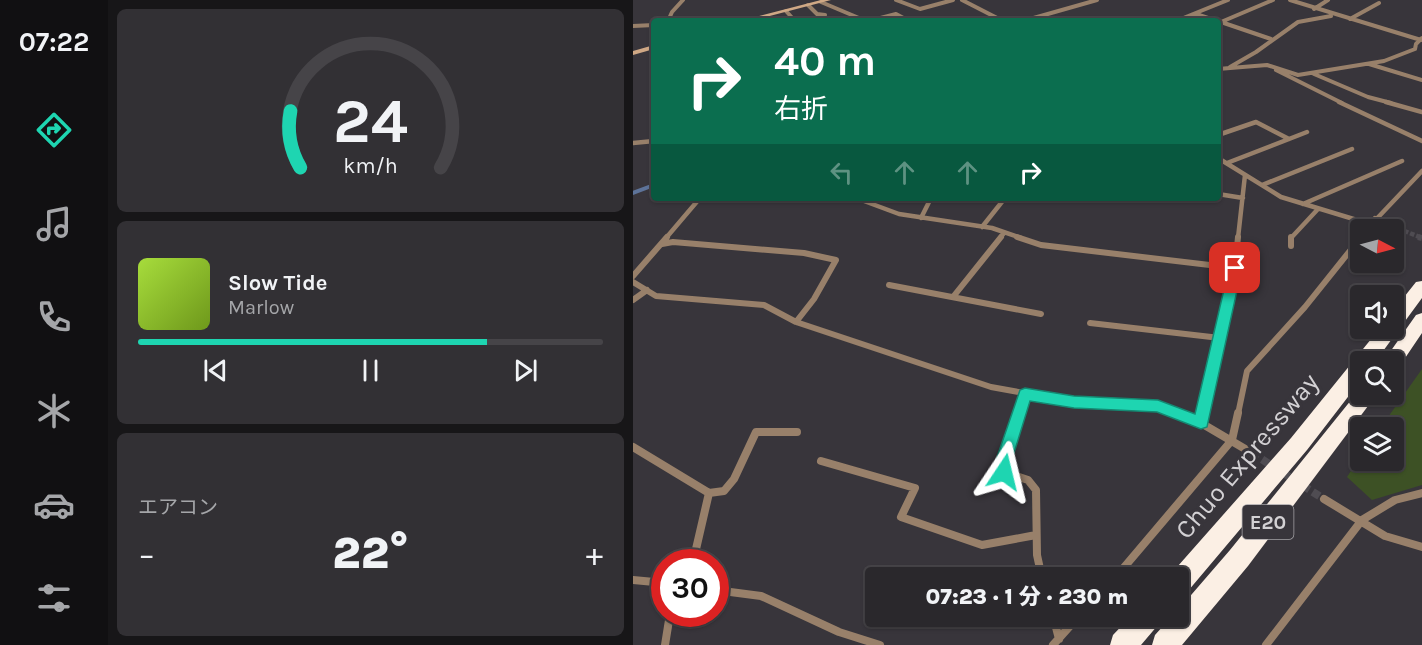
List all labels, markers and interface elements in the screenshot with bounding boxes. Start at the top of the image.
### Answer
text: 07:22 [19,26,89,58]
text: 40 m [774,36,876,86]
icon: right [675,42,753,120]
text: 24 [333,85,408,158]
text: 右折 [774,93,828,125]
icon: directions [33,109,75,151]
text: km/h [343,153,398,178]
icon: left [825,156,858,189]
icon: ahead [888,156,921,189]
icon: ahead [951,156,984,189]
icon: right [1014,156,1047,189]
icon: music [33,203,75,245]
north arrow [1350,219,1404,273]
map controls [1350,219,1404,471]
pin [1209,242,1260,293]
icon: arrive [1218,251,1251,284]
text: Slow Tide [228,270,328,296]
button: sound [1350,285,1404,339]
icon: phone [33,296,75,338]
text: Marlow [228,296,294,319]
button: search [1350,351,1404,405]
icon: previous [199,354,232,387]
icon: pause [354,354,387,387]
icon: next [509,354,542,387]
street label: Chuo Expressway [1169,367,1325,545]
icon: climate [33,390,75,432]
button: layers [1350,417,1404,471]
position arrow [972,440,1036,504]
icon: car [33,484,75,526]
text: エアコン [138,496,218,519]
road number: E20 [1243,505,1293,539]
text: 22° [332,527,409,579]
text: − [138,535,155,573]
text: + [586,535,603,573]
speed limit sign: 30 [651,549,729,627]
icon: filters [33,577,75,619]
text: 07:23 · 1 分 · 230 m [925,584,1129,610]

